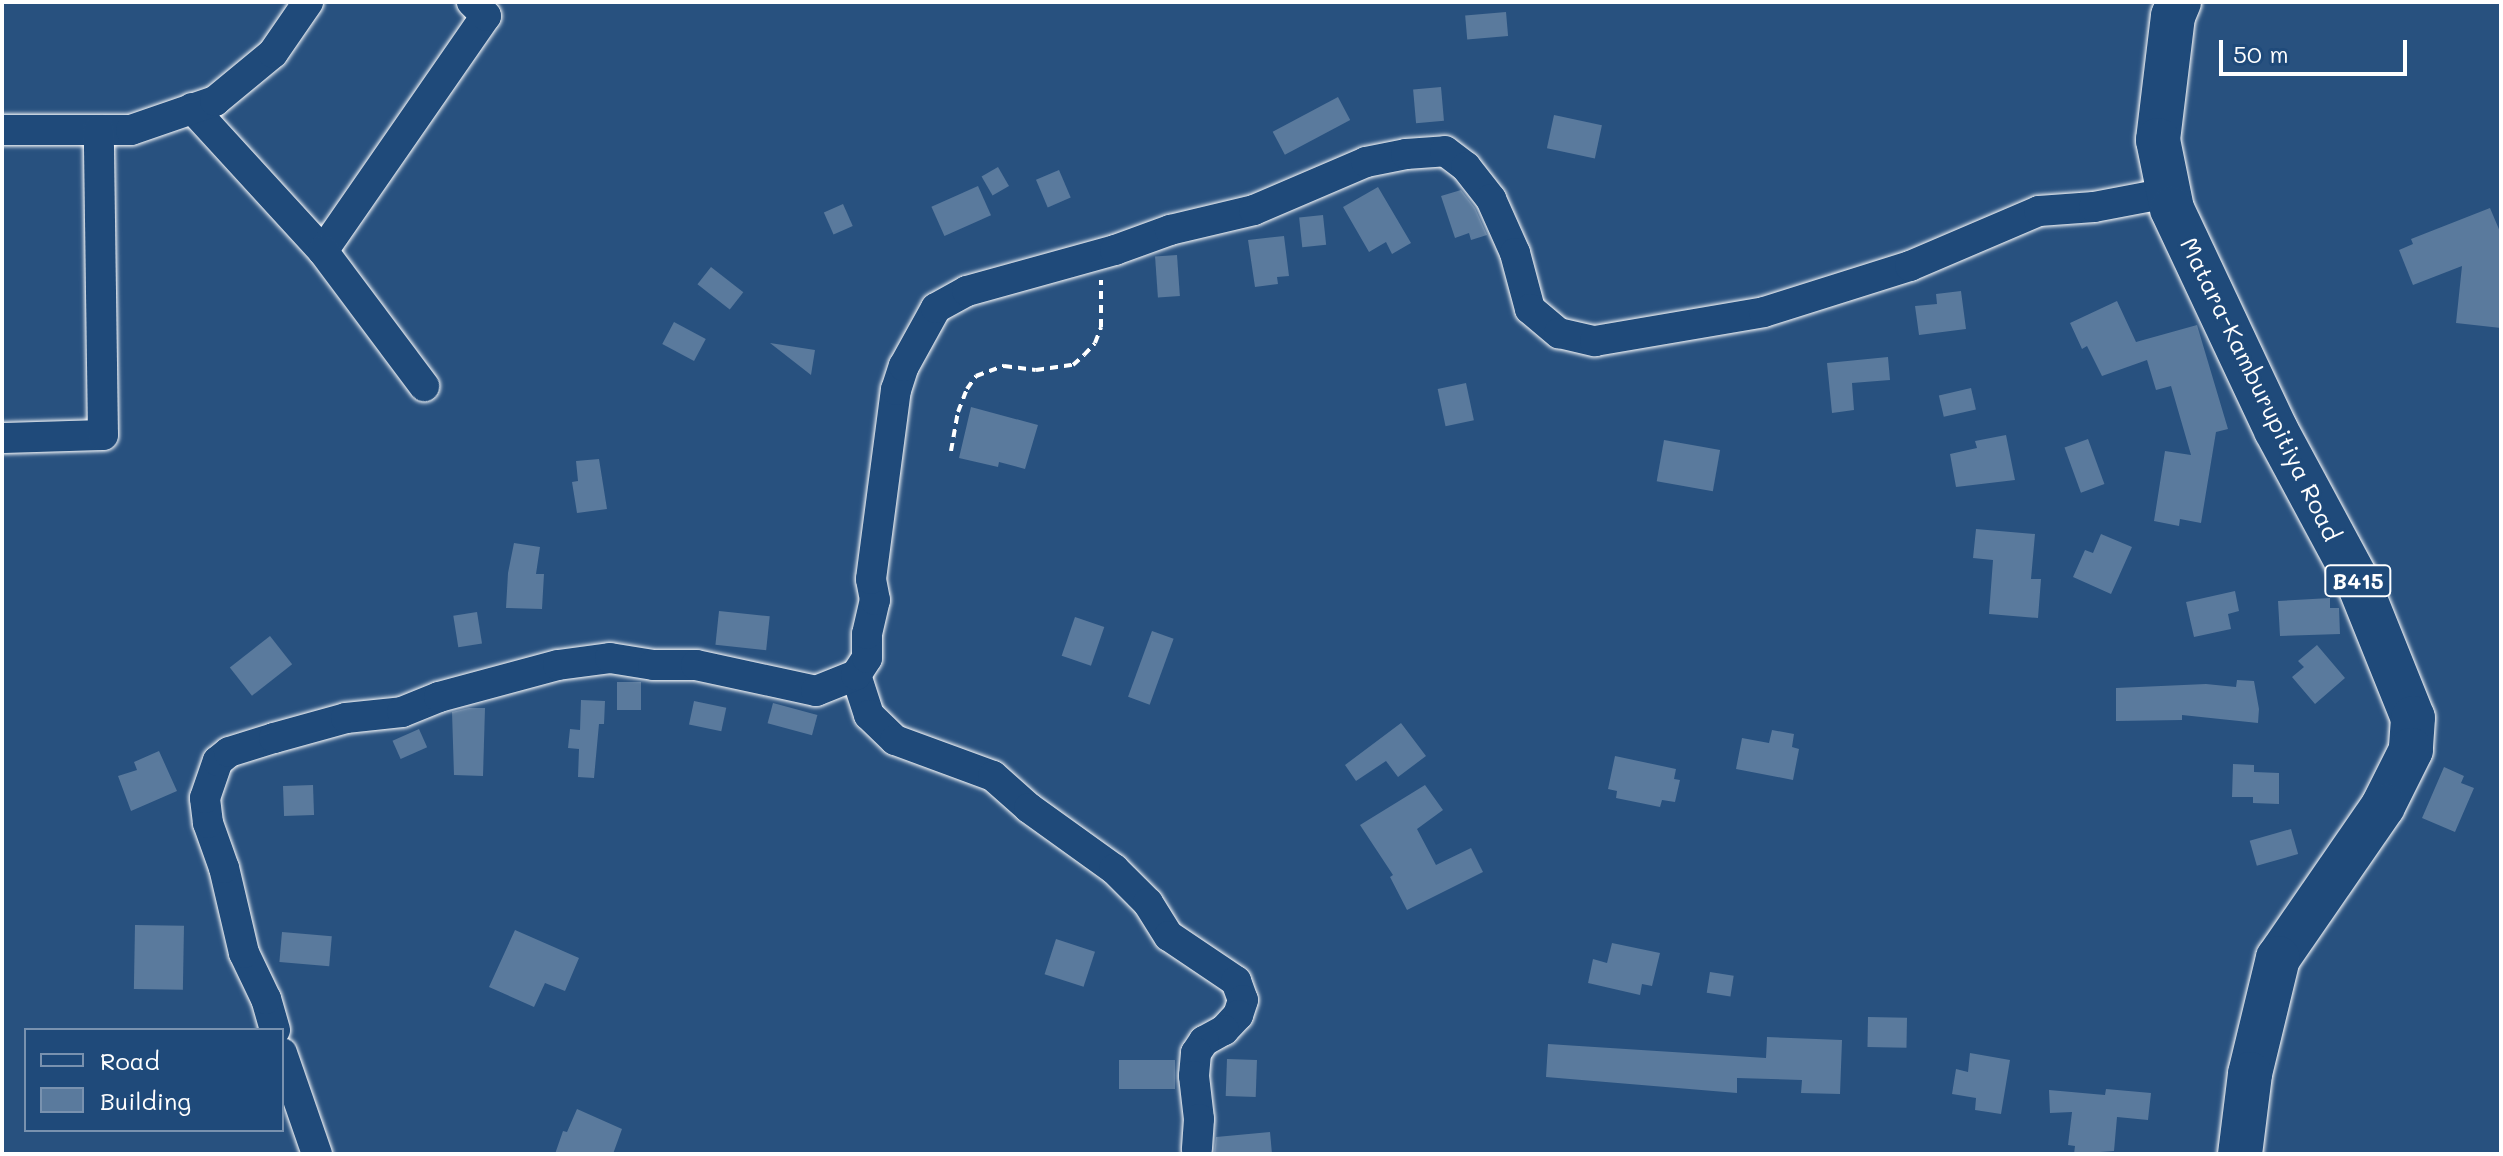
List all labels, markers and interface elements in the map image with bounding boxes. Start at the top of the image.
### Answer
scale bar [2223,24,2411,74]
text: 50 m [2233,38,2289,69]
street label: Matara-Kamburupitiya Road [2175,233,2347,545]
road number: B415 [2324,563,2392,599]
legend [24,1028,284,1132]
text: Road [100,1045,160,1076]
text: Building [100,1085,191,1116]

